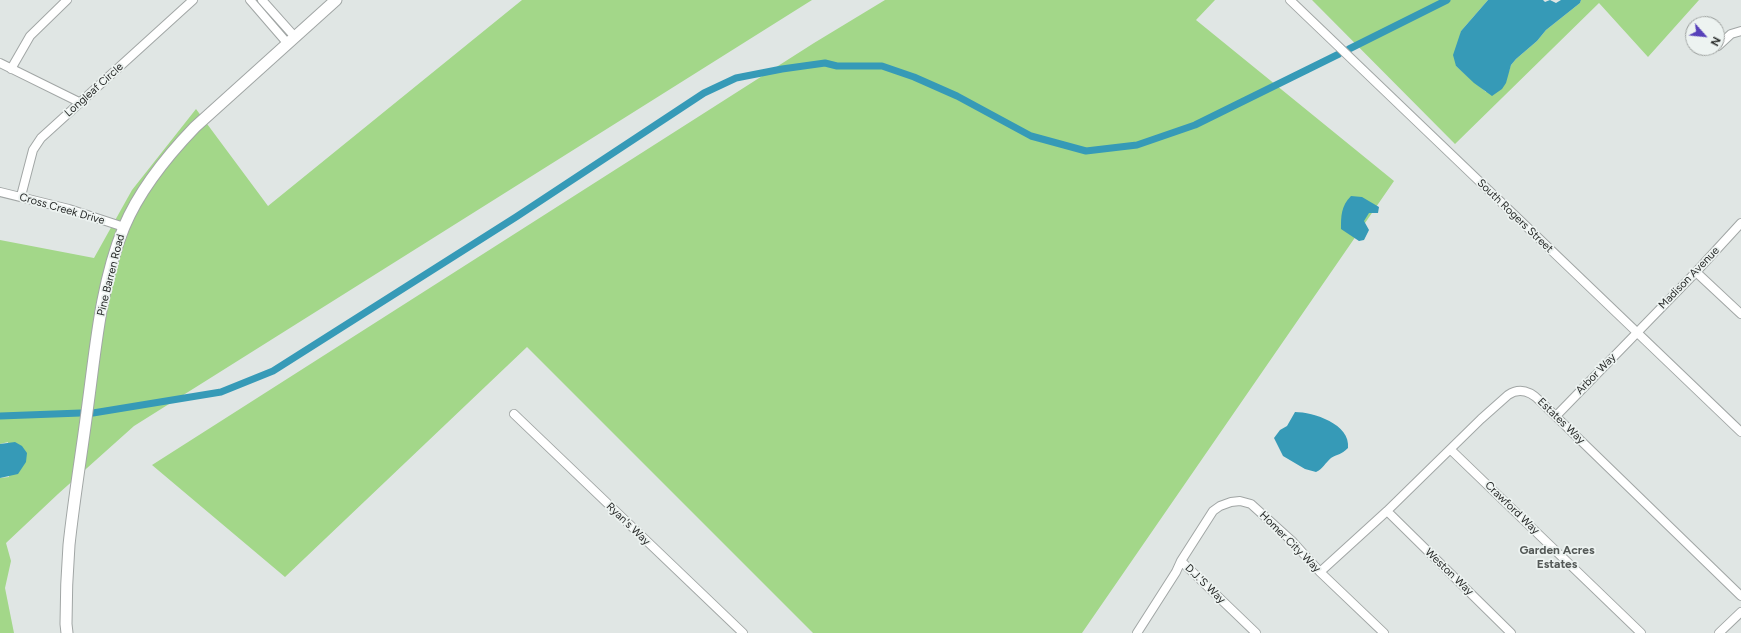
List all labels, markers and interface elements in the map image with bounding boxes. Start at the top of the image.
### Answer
north arrow [1685,16,1725,56]
text: N [1708,34,1723,48]
street label: Longleaf Circle [62,60,126,120]
street label: South Rogers Street [1474,176,1556,256]
street label: Cross Creek Drive [18,191,106,227]
street label: Pine Barren Road [94,233,128,317]
street label: Madison Avenue [1656,244,1722,312]
street label: Arbor Way [1573,351,1619,397]
street label: Estates Way [1535,395,1587,447]
street label: Crawford Way [1482,479,1542,537]
street label: Ryan's Way [603,500,653,548]
street label: Homer City Way [1257,509,1323,575]
district label: Garden Acres Estates [1519,543,1595,571]
street label: Weston Way [1422,546,1476,598]
street label: D.J.'S Way [1182,562,1228,606]

